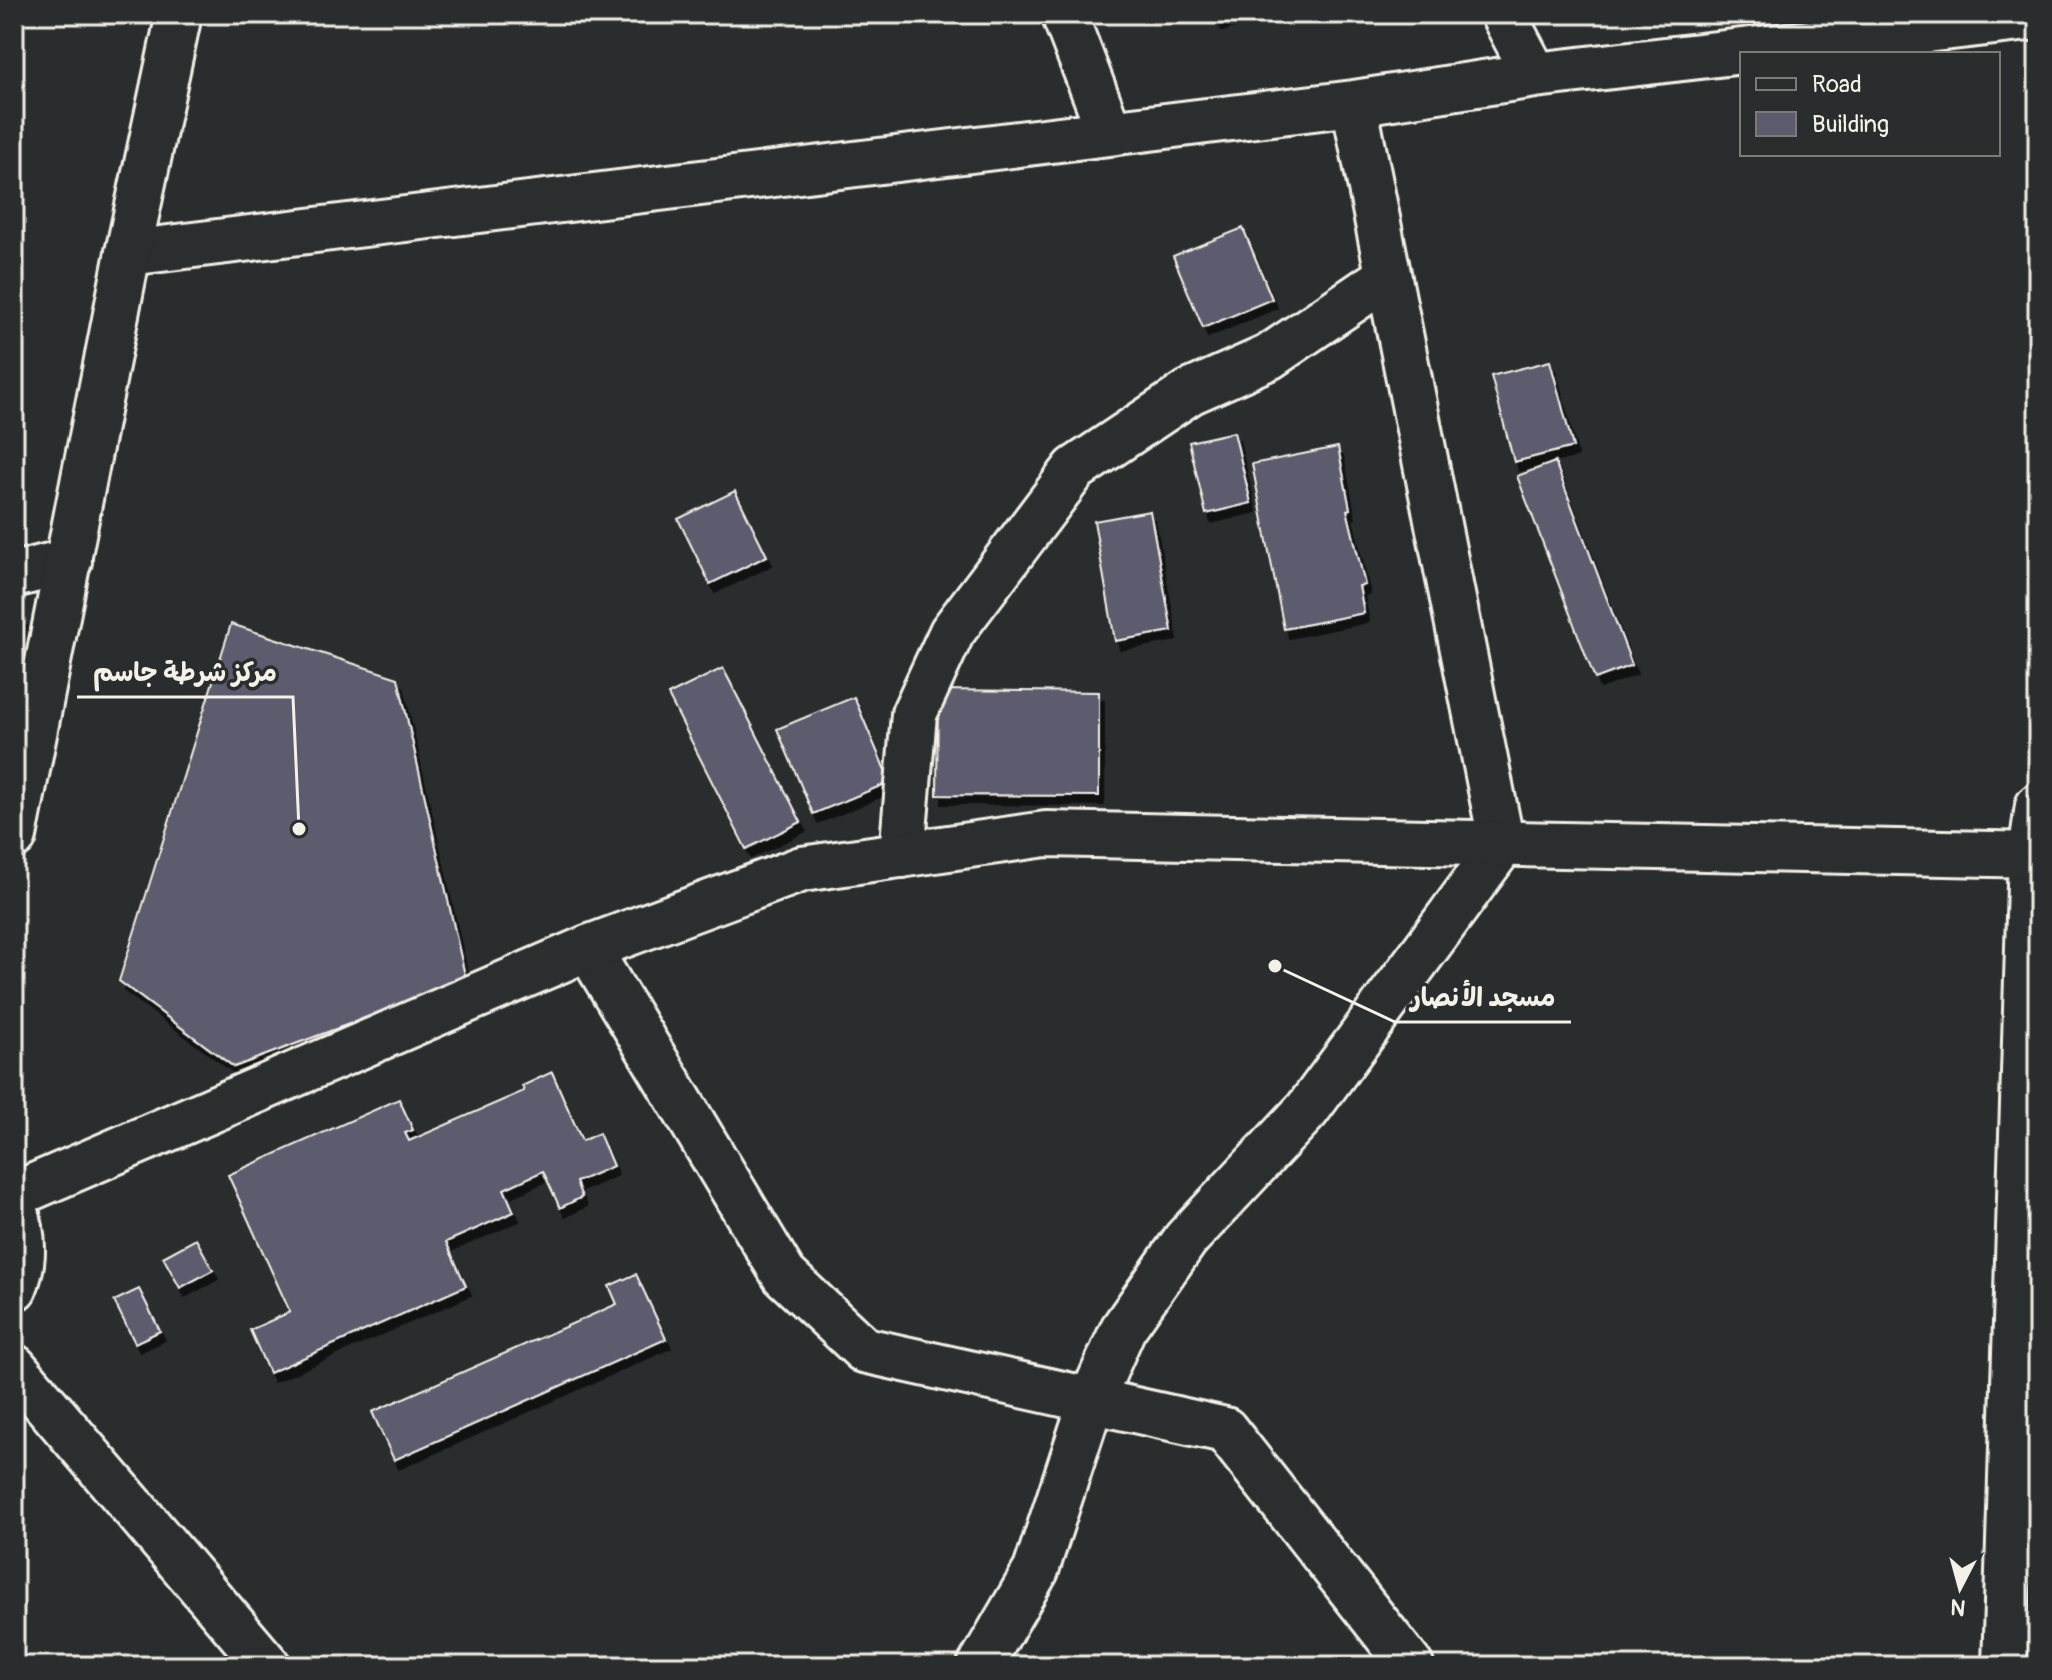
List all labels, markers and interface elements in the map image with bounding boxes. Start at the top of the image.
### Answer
legend [1740,52,2000,156]
text: Road [1812,70,1862,99]
text: Building [1812,110,1889,139]
callout: مركز شرطة جاسم [77,647,293,697]
text: مركز شرطة جاسم [93,657,277,692]
callout: مسجد الأنصار [1395,972,1571,1022]
text: مسجد الأنصار [1409,979,1555,1014]
north arrow [1920,1548,2000,1628]
text: N [1949,1592,1967,1622]

